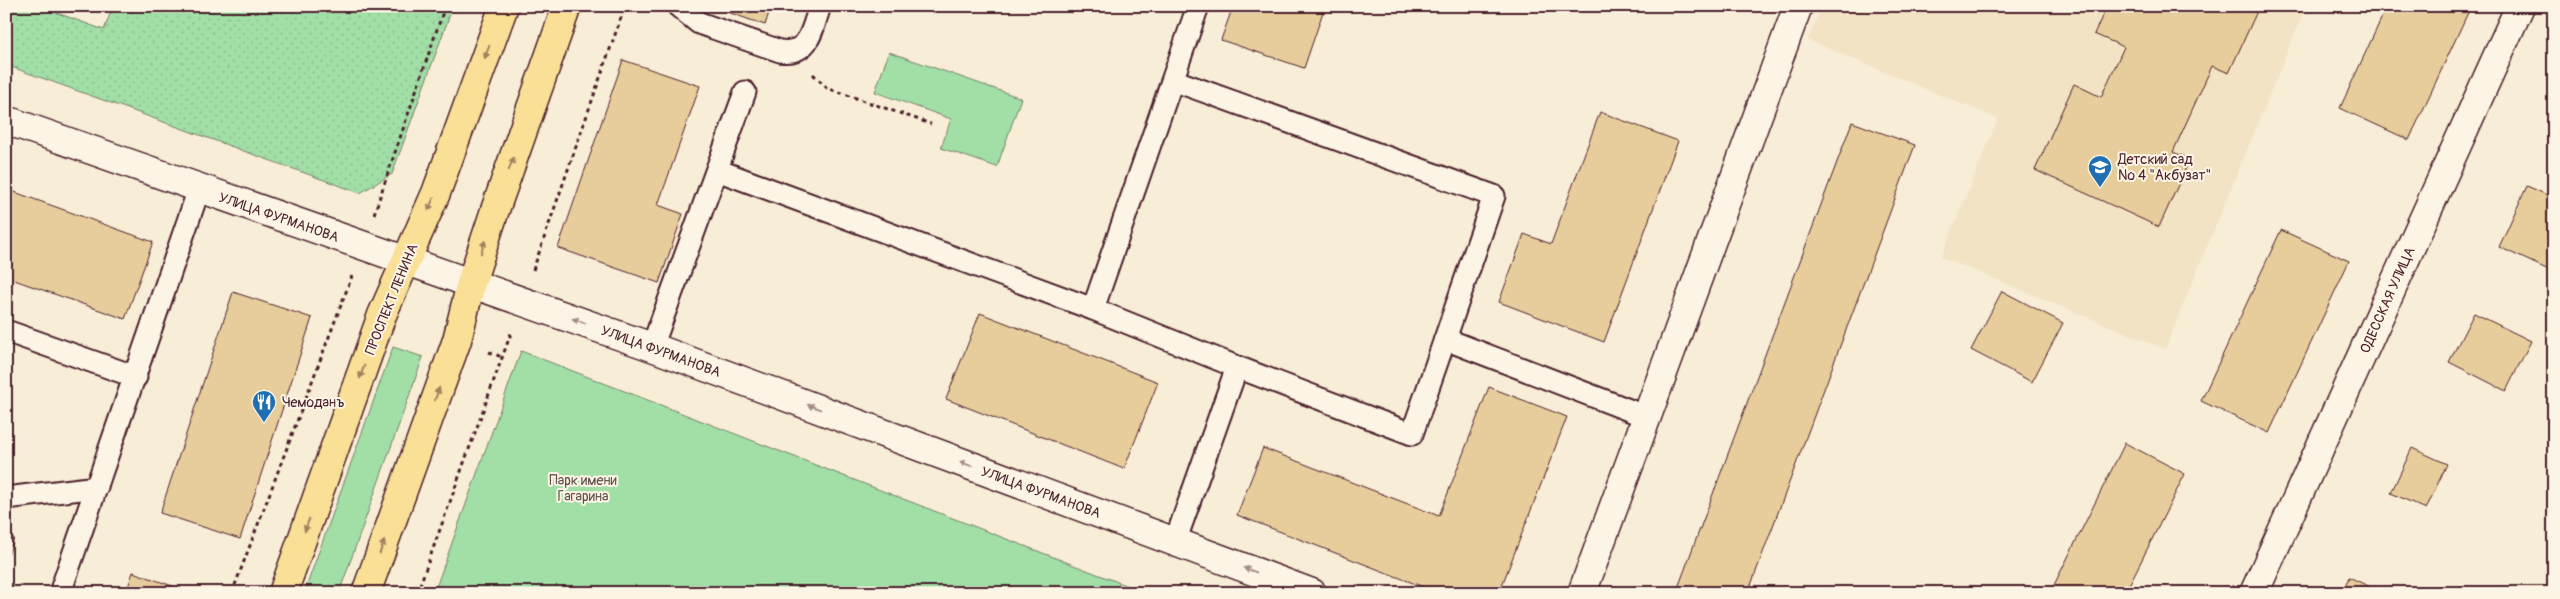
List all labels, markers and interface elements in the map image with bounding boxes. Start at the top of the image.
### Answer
one-way arrow [483,45,491,60]
place label: Детский сад № 4 "Акбузат" [2117,151,2211,184]
school or university icon: Детский сад № 4 "Акбузат" [2087,154,2113,188]
one-way arrow [508,156,515,171]
street label: УЛИЦА ФУРМАНОВА [217,189,341,246]
one-way arrow [426,197,434,211]
one-way arrow [480,239,487,254]
street label: ПРОСПЕКТ ЛЕНИНА [361,241,422,357]
street label: ОДЕССКАЯ УЛИЦА [2356,245,2418,356]
one-way arrow [572,317,587,324]
street label: УЛИЦА ФУРМАНОВА [599,322,723,381]
one-way arrow [358,365,366,380]
one-way arrow [433,386,441,401]
restaurant icon: Чемоданъ [251,389,277,423]
place label: Чемоданъ [282,394,345,411]
one-way arrow [806,403,821,411]
one-way arrow [959,460,974,467]
street label: УЛИЦА ФУРМАНОВА [979,463,1103,522]
park label: Парк имени Гагарина [549,472,617,505]
one-way arrow [303,518,311,533]
one-way arrow [379,539,387,554]
one-way arrow [1242,566,1257,574]

